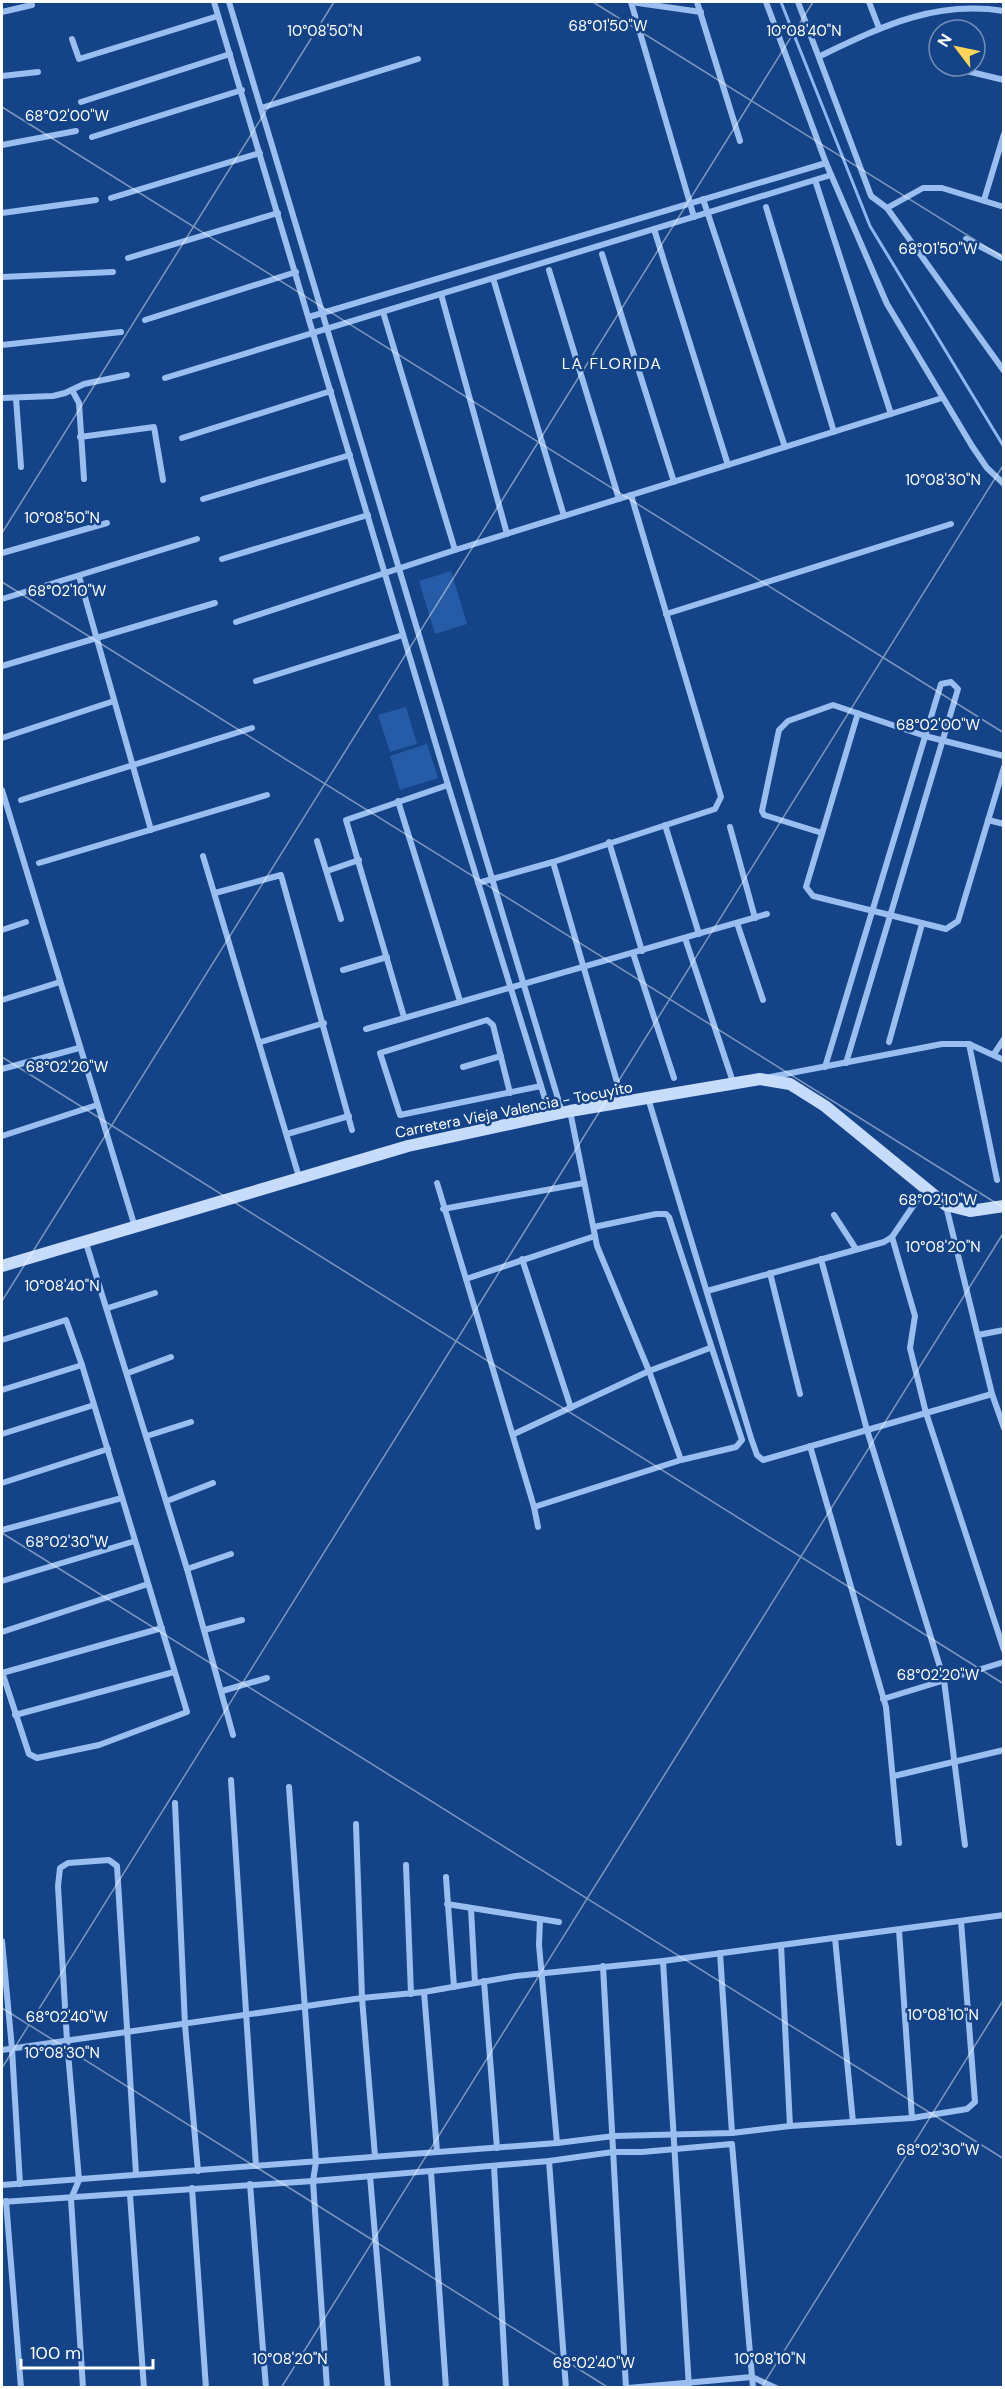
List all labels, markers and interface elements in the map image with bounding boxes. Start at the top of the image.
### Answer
text: 68°01'50"W [569,16,648,36]
north arrow [927,18,987,78]
text: 10°08'50"N [287,21,363,41]
text: 10°08'40"N [766,21,842,41]
text: N [933,30,957,51]
text: 68°02'00"W [25,106,110,126]
text: 68°01'50"W [899,239,978,259]
district label: LA FLORIDA [562,353,662,374]
text: 10°08'30"N [905,470,981,490]
text: 10°08'50"N [24,508,100,528]
text: 68°02'10"W [28,581,107,601]
text: 68°02'00"W [896,715,981,735]
text: 68°02'20"W [26,1057,109,1077]
street label: Carretera Vieja Valencia - Tocuyito [393,1077,635,1143]
text: 68°02'10"W [899,1190,978,1210]
text: 10°08'20"N [905,1237,981,1257]
text: 10°08'40"N [24,1276,100,1296]
text: 68°02'30"W [26,1532,109,1552]
text: 68°02'20"W [897,1665,980,1685]
text: 10°08'10"N [907,2005,979,2025]
text: 68°02'40"W [26,2007,109,2027]
text: 10°08'30"N [24,2043,100,2063]
text: 68°02'30"W [897,2140,980,2160]
scale bar [21,2332,153,2370]
text: 100 m [30,2341,81,2365]
text: 10°08'20"N [252,2349,328,2369]
text: 10°08'10"N [734,2349,806,2369]
text: 68°02'40"W [553,2353,636,2373]

